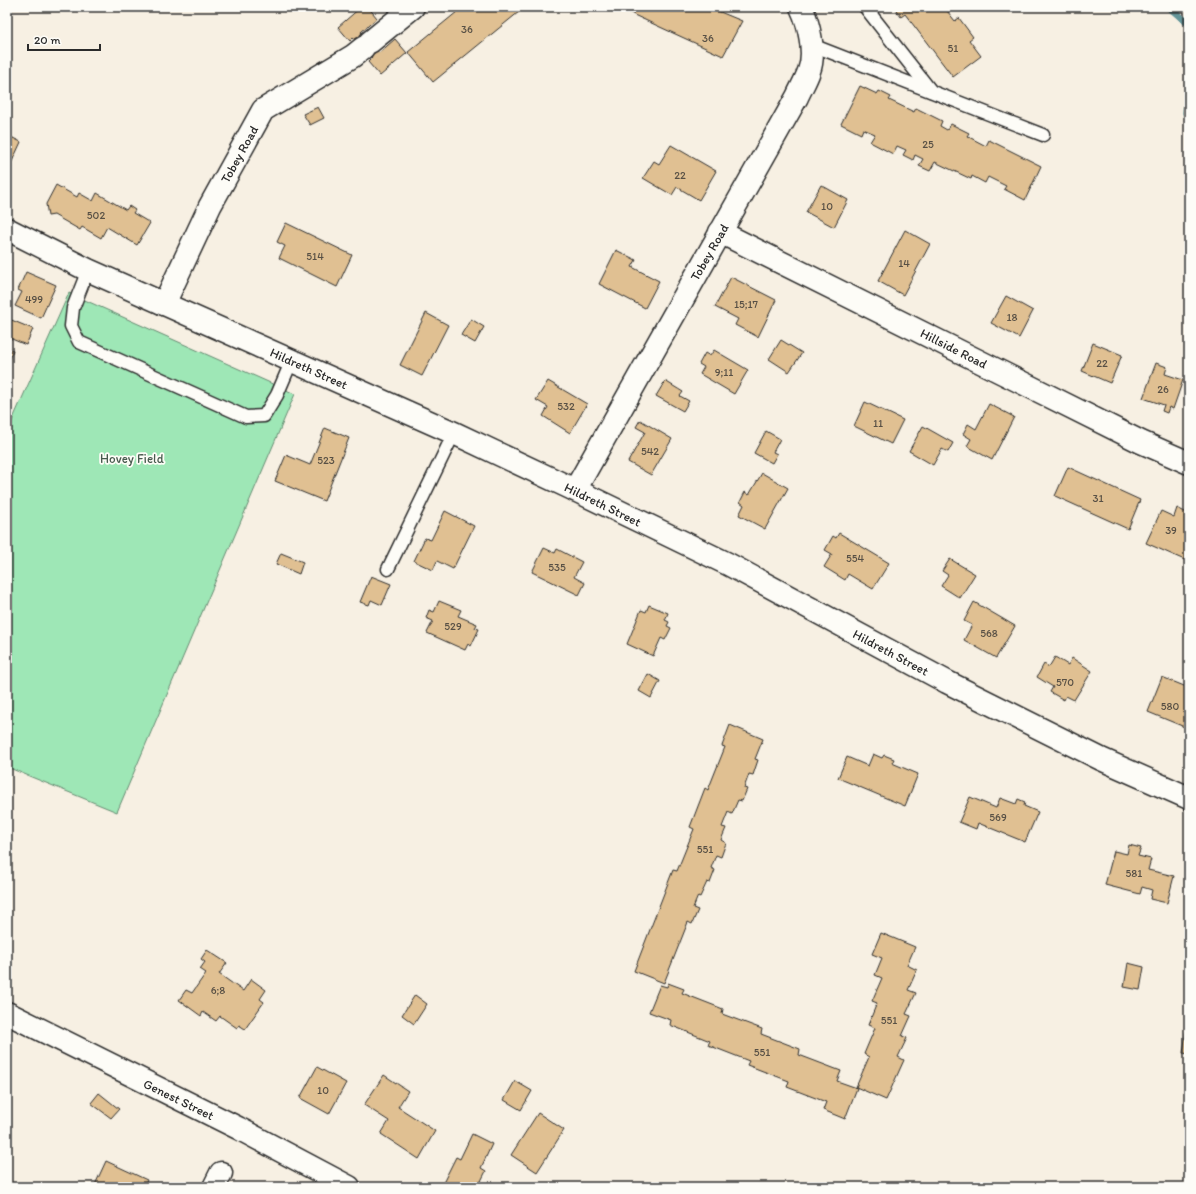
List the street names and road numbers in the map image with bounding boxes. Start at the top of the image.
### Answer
street label: Tobey Road [218,123,261,185]
street label: Tobey Road [687,221,732,283]
street label: Hillside Road [918,325,990,372]
street label: Hildreth Street [268,345,350,392]
street label: Hildreth Street [562,479,644,530]
street label: Hildreth Street [850,626,931,679]
street label: Genest Street [141,1076,217,1123]

